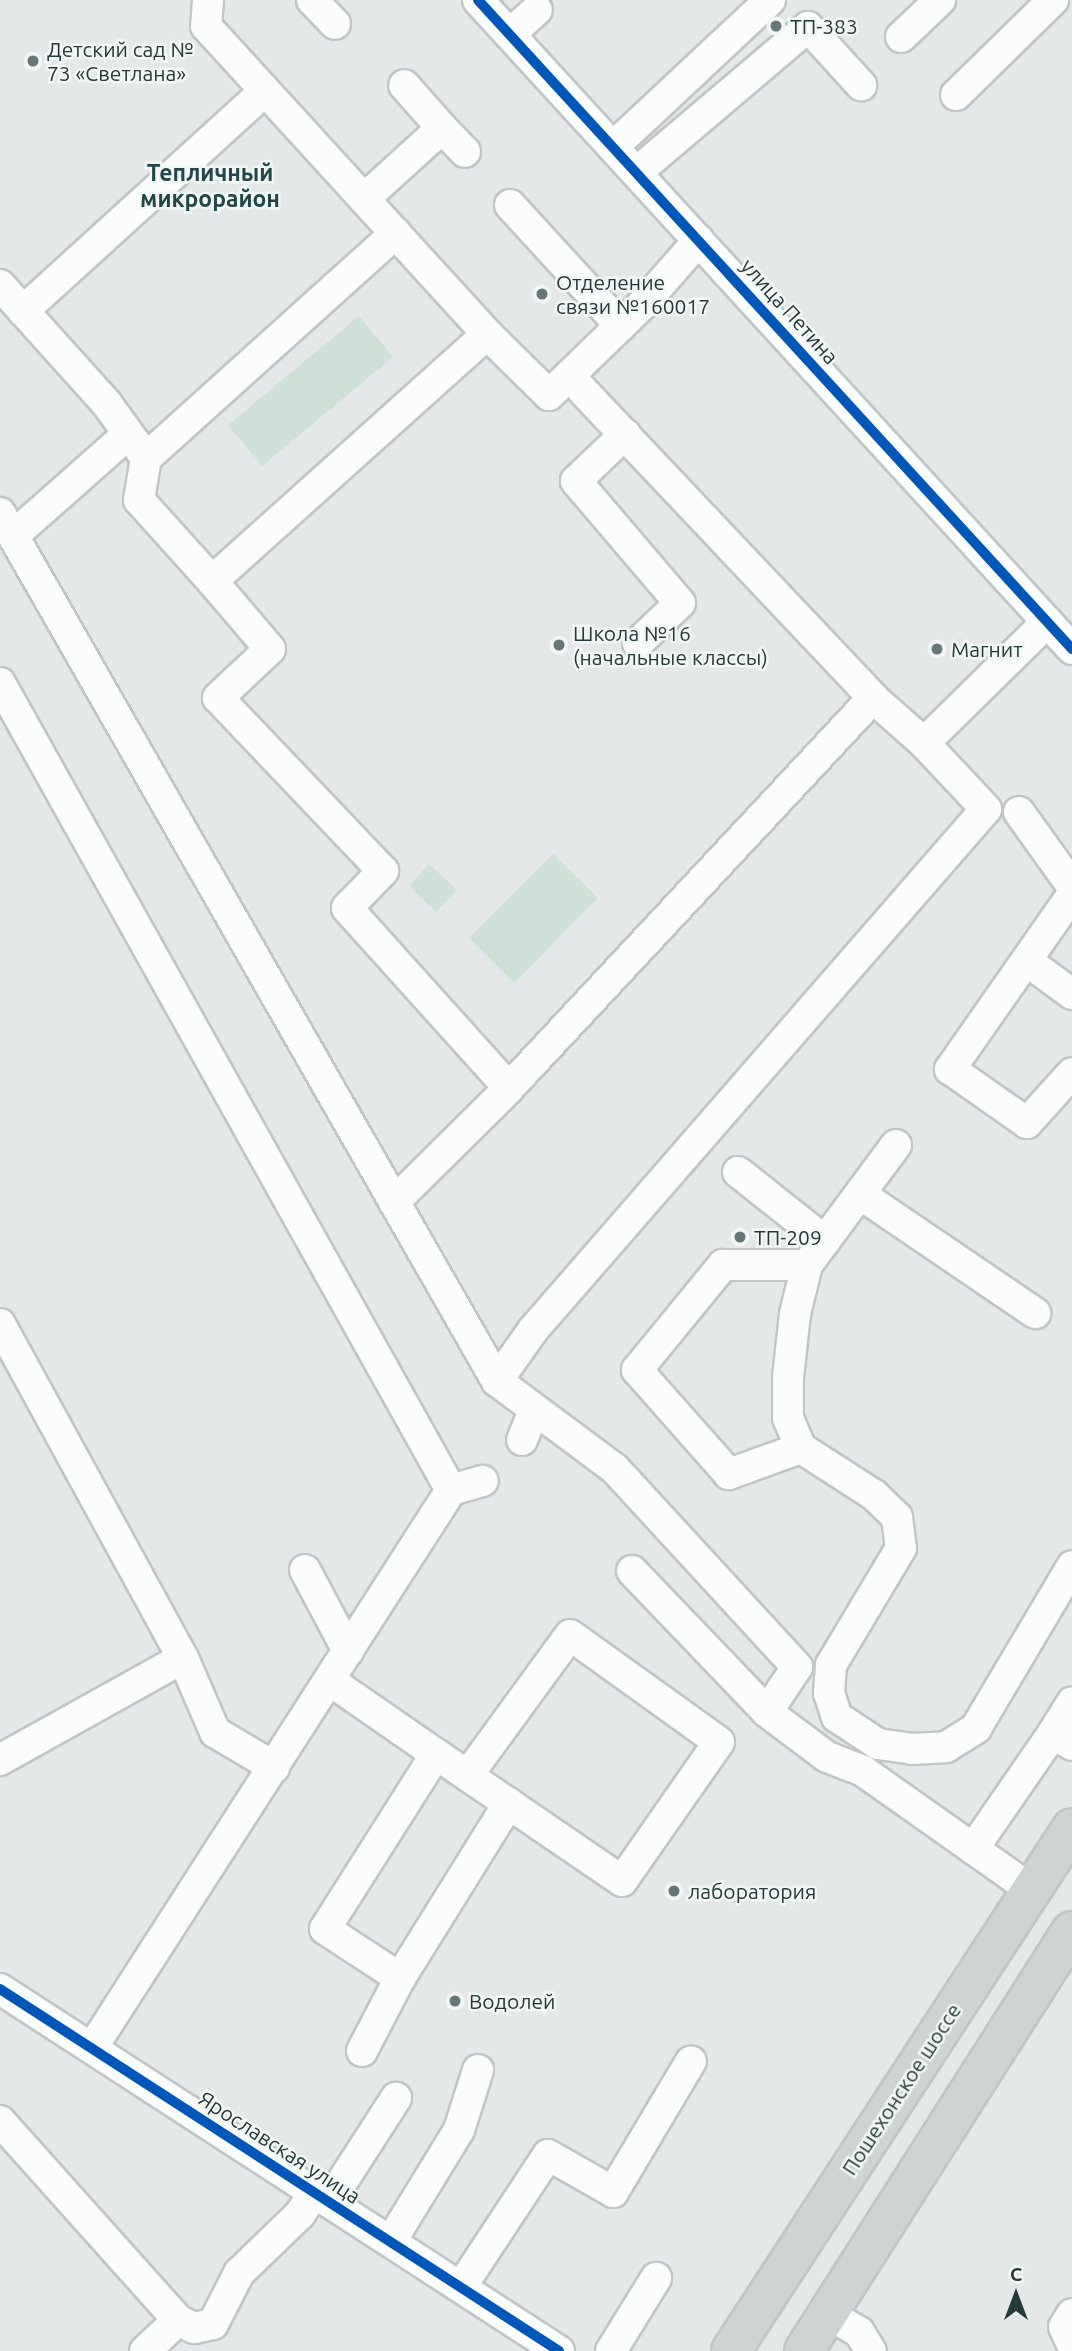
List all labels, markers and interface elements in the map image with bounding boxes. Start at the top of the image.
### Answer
place label: ТП-383 [790,13,858,39]
marker: ТП-383 [768,18,784,34]
place label: Детский сад № 73 «Светлана» [47,36,194,86]
marker: Детский сад № 73 «Светлана» [25,53,41,69]
district label: Тепличный микрорайон [140,159,280,213]
street label: улица Петина [736,253,844,369]
place label: Отделение связи №160017 [556,269,710,319]
marker: Отделение связи №160017 [534,286,550,302]
place label: Школа №16 (начальные классы) [573,620,768,670]
place label: Магнит [951,636,1023,662]
marker: Школа №16 (начальные классы) [551,637,567,653]
marker: Магнит [929,641,945,657]
place label: ТП-209 [754,1224,822,1250]
marker: ТП-209 [732,1229,748,1245]
place label: лаборатория [688,1878,816,1904]
marker: лаборатория [666,1883,682,1899]
place label: Водолей [469,1988,556,2014]
marker: Водолей [447,1993,463,2009]
street label: Пошехонское шоссе [836,1998,966,2180]
street label: Ярославская улица [195,2085,365,2209]
north arrow [981,2260,1051,2330]
text: С [1010,2263,1022,2285]

